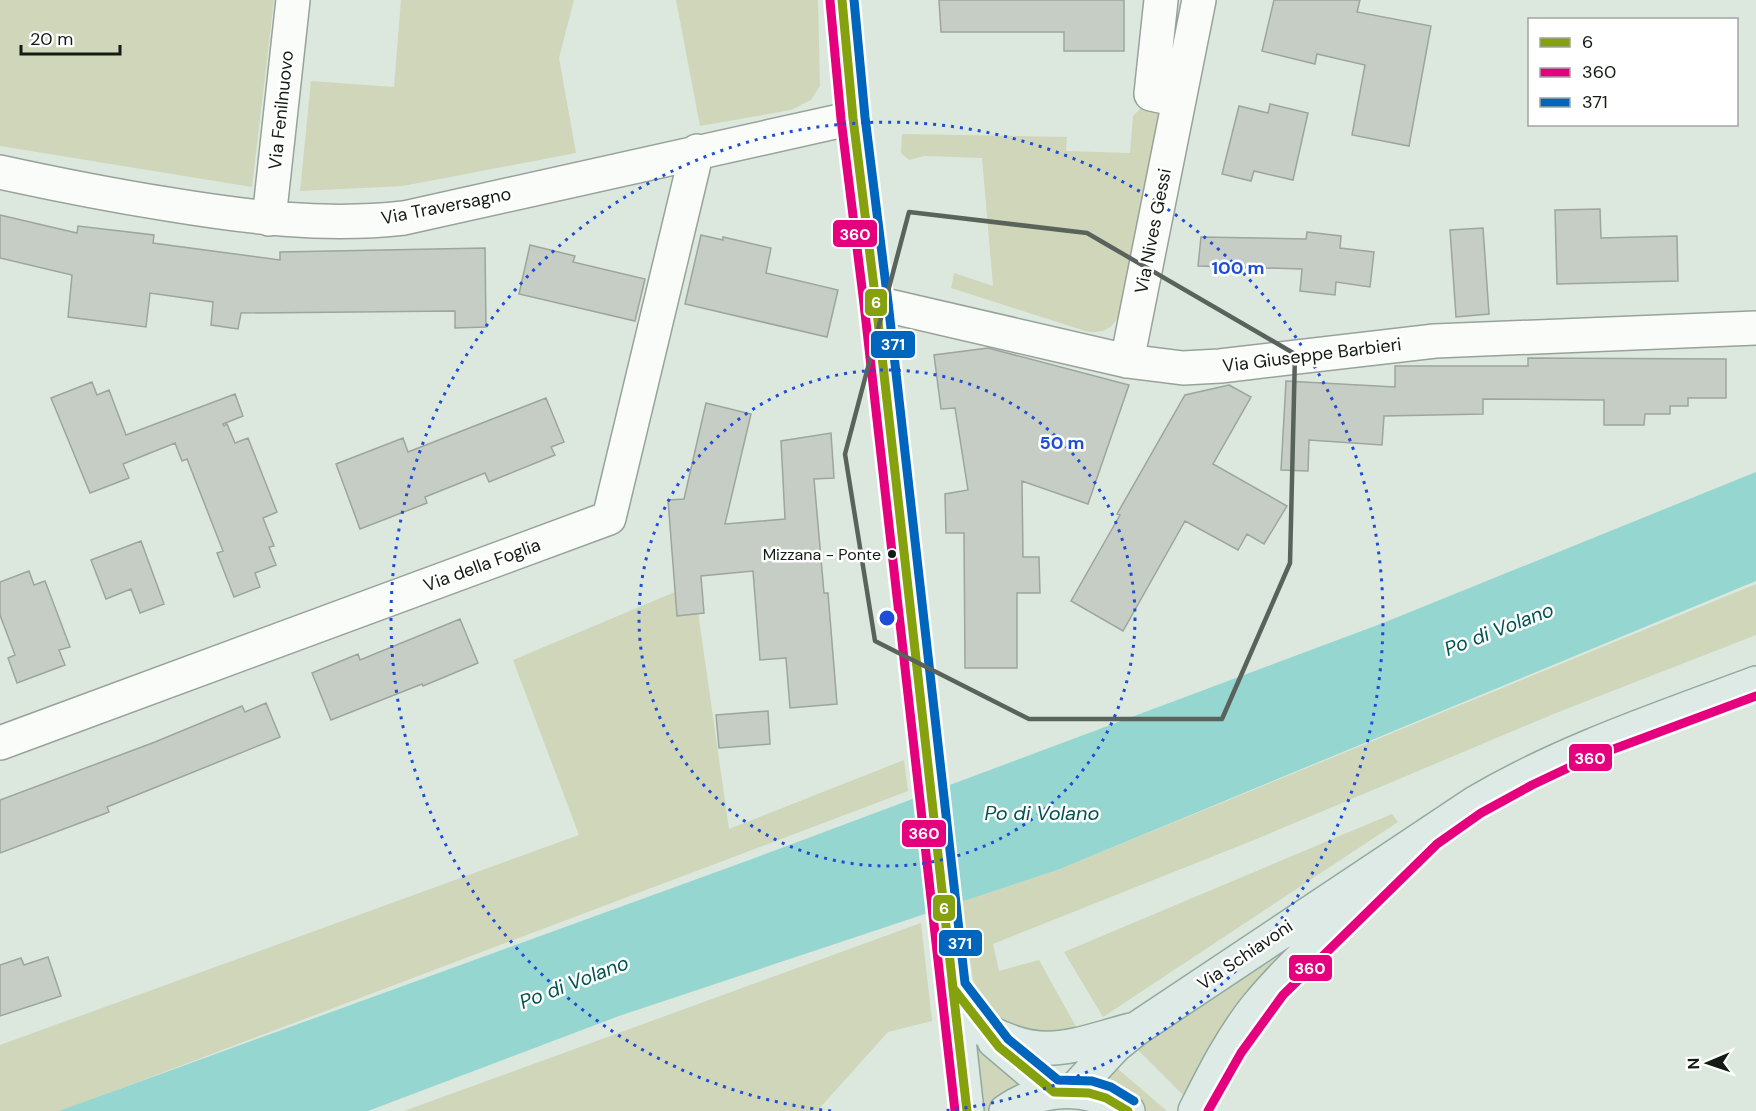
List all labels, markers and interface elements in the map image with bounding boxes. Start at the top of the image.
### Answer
scale bar [21,18,120,56]
legend [1528,18,1738,126]
text: 20 m [30,27,73,51]
text: 6 [1582,30,1593,54]
street label: Via Fenilnuovo [263,49,299,171]
text: 360 [1582,60,1616,84]
text: 371 [1582,90,1608,114]
street label: Via Nives Gessi [1129,166,1177,296]
street label: Via Traversagno [379,182,513,230]
line badge: 360 [832,219,878,248]
text: 360 [839,224,871,245]
text: 100 m [1211,256,1265,280]
line badge: 6 [864,288,888,317]
text: 6 [871,292,881,313]
line badge: 371 [870,330,916,359]
street label: Via Giuseppe Barbieri [1221,332,1403,378]
text: 371 [881,334,905,355]
text: 50 m [1039,431,1085,455]
street label: Via della Foglia [420,533,544,597]
place label: Mizzana - Ponte [763,544,881,565]
marker: Mizzana - Ponte [886,548,898,560]
water label: Po di Volano [1441,596,1557,662]
centre of rings [877,608,897,628]
line badge: 360 [1568,743,1613,772]
text: 360 [1574,748,1606,769]
water label: Po di Volano [984,800,1100,826]
line badge: 360 [901,819,947,848]
text: 360 [908,823,940,844]
line badge: 6 [932,894,956,922]
text: 6 [939,898,949,919]
street label: Via Schiavoni [1193,914,1297,996]
line badge: 371 [938,929,983,957]
text: 371 [948,933,972,954]
water label: Po di Volano [516,949,632,1015]
line badge: 360 [1288,954,1333,982]
text: 360 [1294,958,1326,979]
north arrow [1678,1033,1738,1093]
text: N [1683,1057,1704,1070]

